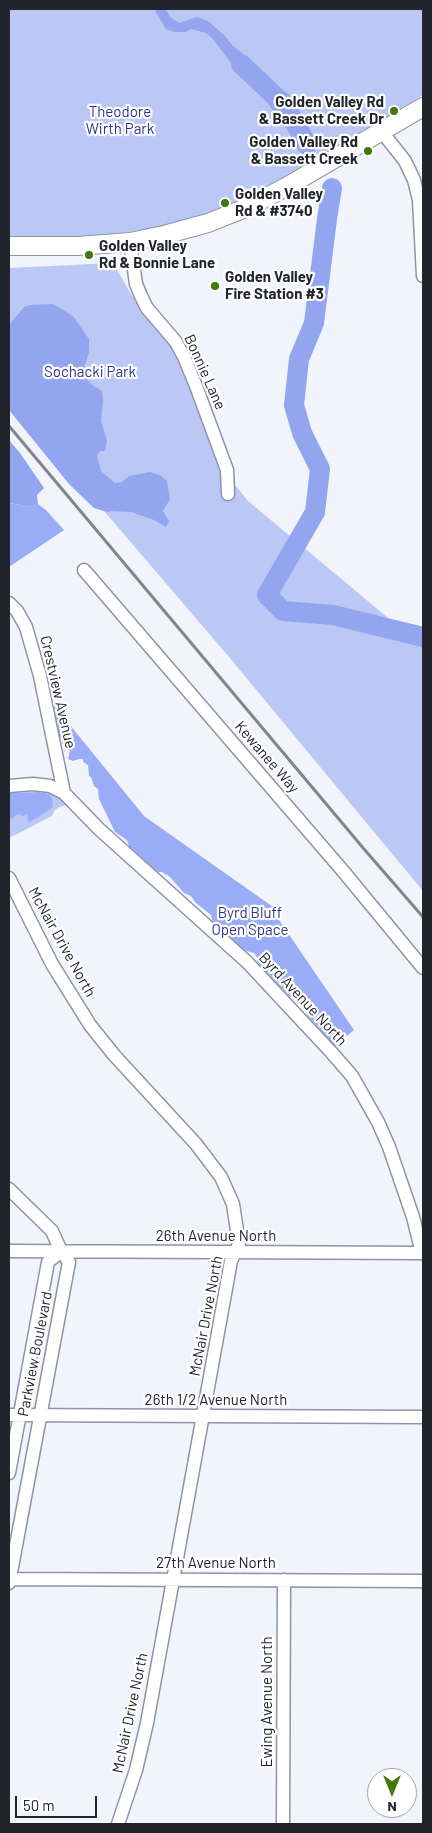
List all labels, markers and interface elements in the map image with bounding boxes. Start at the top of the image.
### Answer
place label: Golden Valley Rd & Bassett Creek Dr [259,93,384,128]
park label: Theodore Wirth Park [86,103,154,138]
marker: Golden Valley Rd & Bassett Creek Dr [388,105,400,117]
place label: Golden Valley Rd & Bassett Creek [249,133,358,168]
marker: Golden Valley Rd & Bassett Creek [362,145,374,157]
place label: Golden Valley Rd & #3740 [235,185,323,220]
marker: Golden Valley Rd & #3740 [219,197,231,209]
place label: Golden Valley Rd & Bonnie Lane [99,237,215,272]
marker: Golden Valley Rd & Bonnie Lane [83,249,95,261]
place label: Golden Valley Fire Station #3 [225,268,324,303]
marker: Golden Valley Fire Station #3 [209,280,221,292]
street label: Bonnie Lane [180,331,230,413]
park label: Sochacki Park [44,363,136,381]
street label: Crestview Avenue [36,634,80,750]
street label: Kewanee Way [231,718,303,796]
street label: McNair Drive North [24,884,100,1000]
park label: Byrd Bluff Open Space [211,904,289,939]
street label: Byrd Avenue North [255,949,351,1049]
street label: 26th Avenue North [156,1227,276,1245]
street label: McNair Drive North [185,1254,227,1378]
street label: Parkview Boulevard [14,1290,56,1418]
street label: 26th 1/2 Avenue North [145,1391,287,1409]
street label: 27th Avenue North [156,1554,276,1572]
street label: Ewing Avenue North [258,1636,276,1768]
street label: McNair Drive North [108,1651,152,1775]
north arrow [367,1768,417,1818]
scale bar [18,1786,100,1818]
text: 50 m [23,1796,55,1814]
text: N [387,1799,397,1816]

